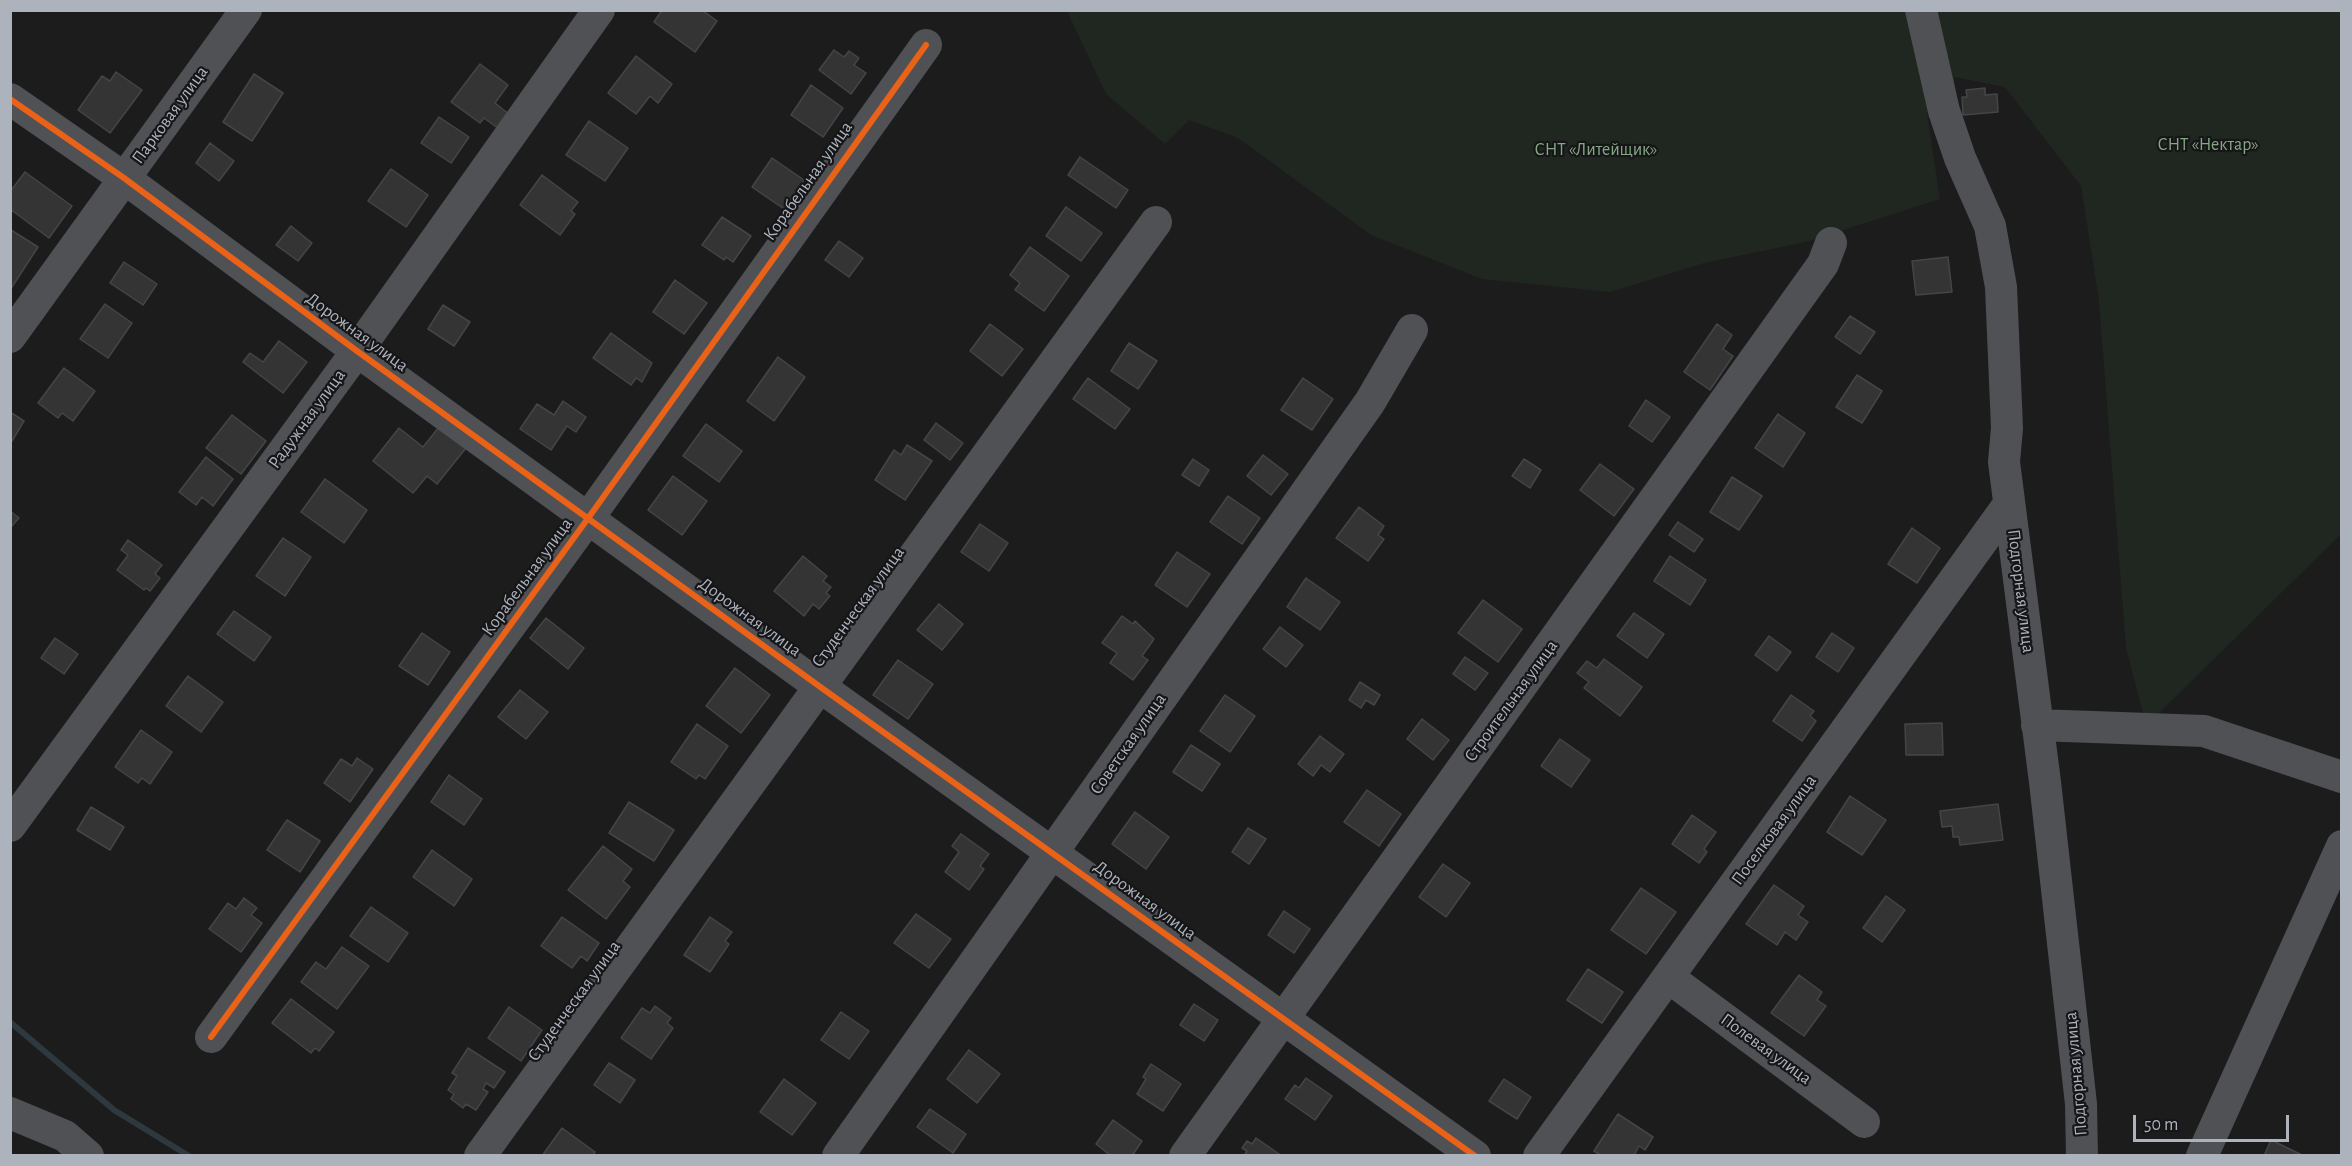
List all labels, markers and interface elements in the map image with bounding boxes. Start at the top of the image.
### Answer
street label: Парковая улица [127,62,213,168]
street label: Корабельная улица [759,117,857,245]
park label: СНТ «Нектар» [2157,134,2259,156]
park label: СНТ «Литейщик» [1535,139,1657,161]
street label: Дорожная улица [302,288,412,376]
street label: Радужная улица [264,365,350,473]
street label: Корабельная улица [477,514,577,640]
street label: Подгорная улица [2003,528,2039,654]
street label: Студенческая улица [807,542,909,672]
street label: Дорожная улица [695,573,805,661]
street label: Строительная улица [1460,636,1562,766]
street label: Советская улица [1085,689,1171,799]
street label: Поселковая улица [1727,771,1821,889]
street label: Дорожная улица [1090,856,1200,944]
street label: Студенческая улица [523,936,625,1066]
street label: Полевая улица [1716,1009,1816,1089]
street label: Подгорная улица [2060,1011,2092,1137]
scale bar [2136,1103,2292,1141]
text: 50 m [2144,1116,2178,1134]

